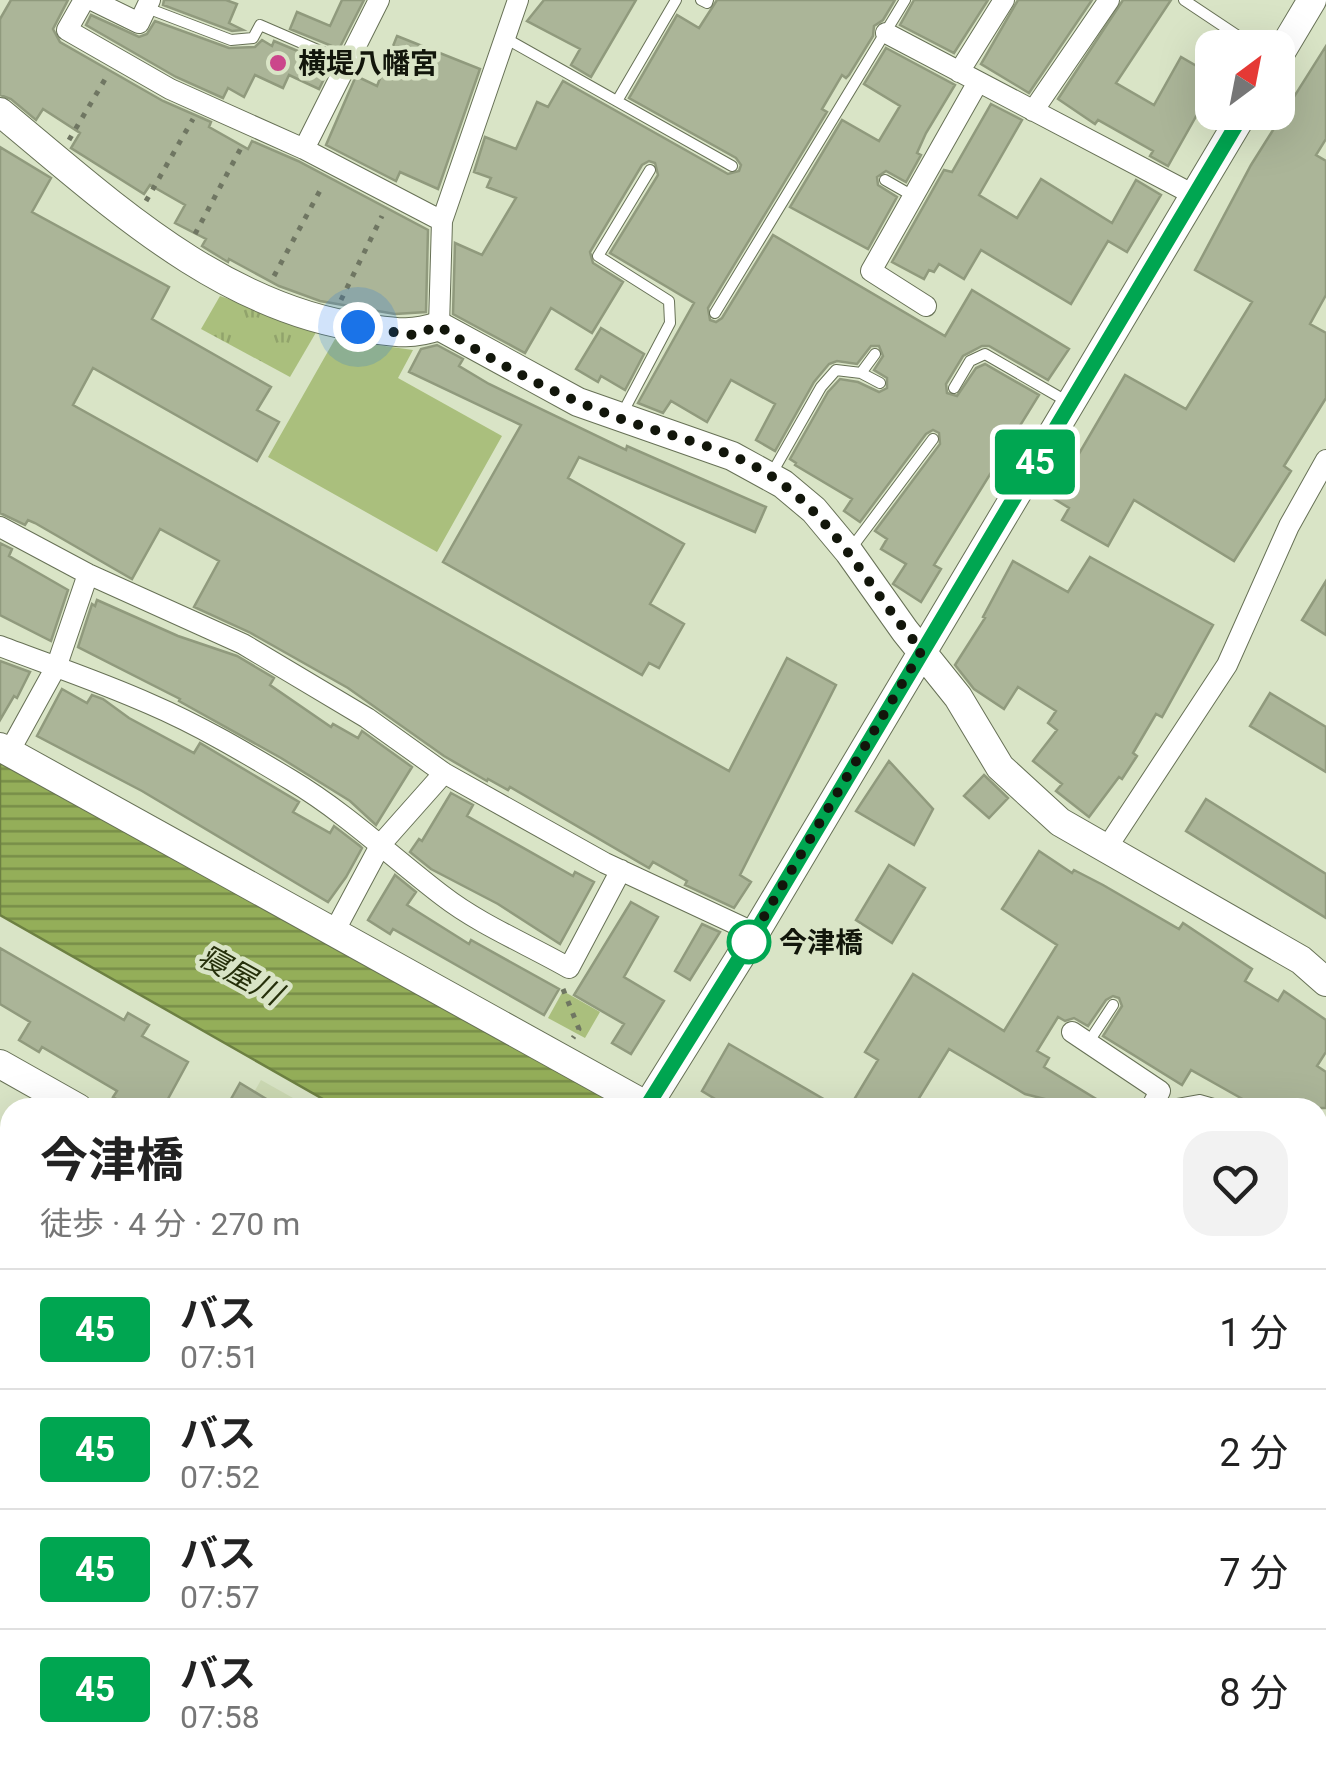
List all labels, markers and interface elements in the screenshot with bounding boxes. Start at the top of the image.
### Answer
north arrow [1195,30,1295,130]
map controls [1195,30,1295,130]
place label: 横堤八幡宮 [298,47,438,80]
marker: 横堤八幡宮 [267,52,289,74]
your location [333,302,383,352]
line badge: 45 [990,430,1080,494]
text: 45 [1015,442,1055,483]
marker: 今津橋 [728,921,770,963]
place label: 今津橋 [779,926,863,959]
water label: 寝屋川 [192,937,291,1013]
button: heart [1183,1131,1288,1236]
text: 今津橋 [40,1132,184,1189]
text: 徒歩 · 4 分 · 270 m [40,1205,300,1243]
text: バス [180,1292,256,1336]
text: 45 [75,1309,115,1350]
text: 1 分 [1219,1311,1288,1355]
text: 07:51 [180,1338,260,1376]
text: バス [180,1412,256,1456]
text: 45 [75,1429,115,1470]
text: 2 分 [1219,1431,1288,1475]
text: 07:52 [180,1458,260,1496]
text: バス [180,1532,256,1576]
text: 45 [75,1549,115,1590]
text: 7 分 [1219,1551,1288,1595]
text: 07:57 [180,1578,260,1616]
text: バス [180,1652,256,1696]
text: 45 [75,1669,115,1710]
text: 8 分 [1219,1671,1288,1715]
text: 07:58 [180,1698,260,1736]

